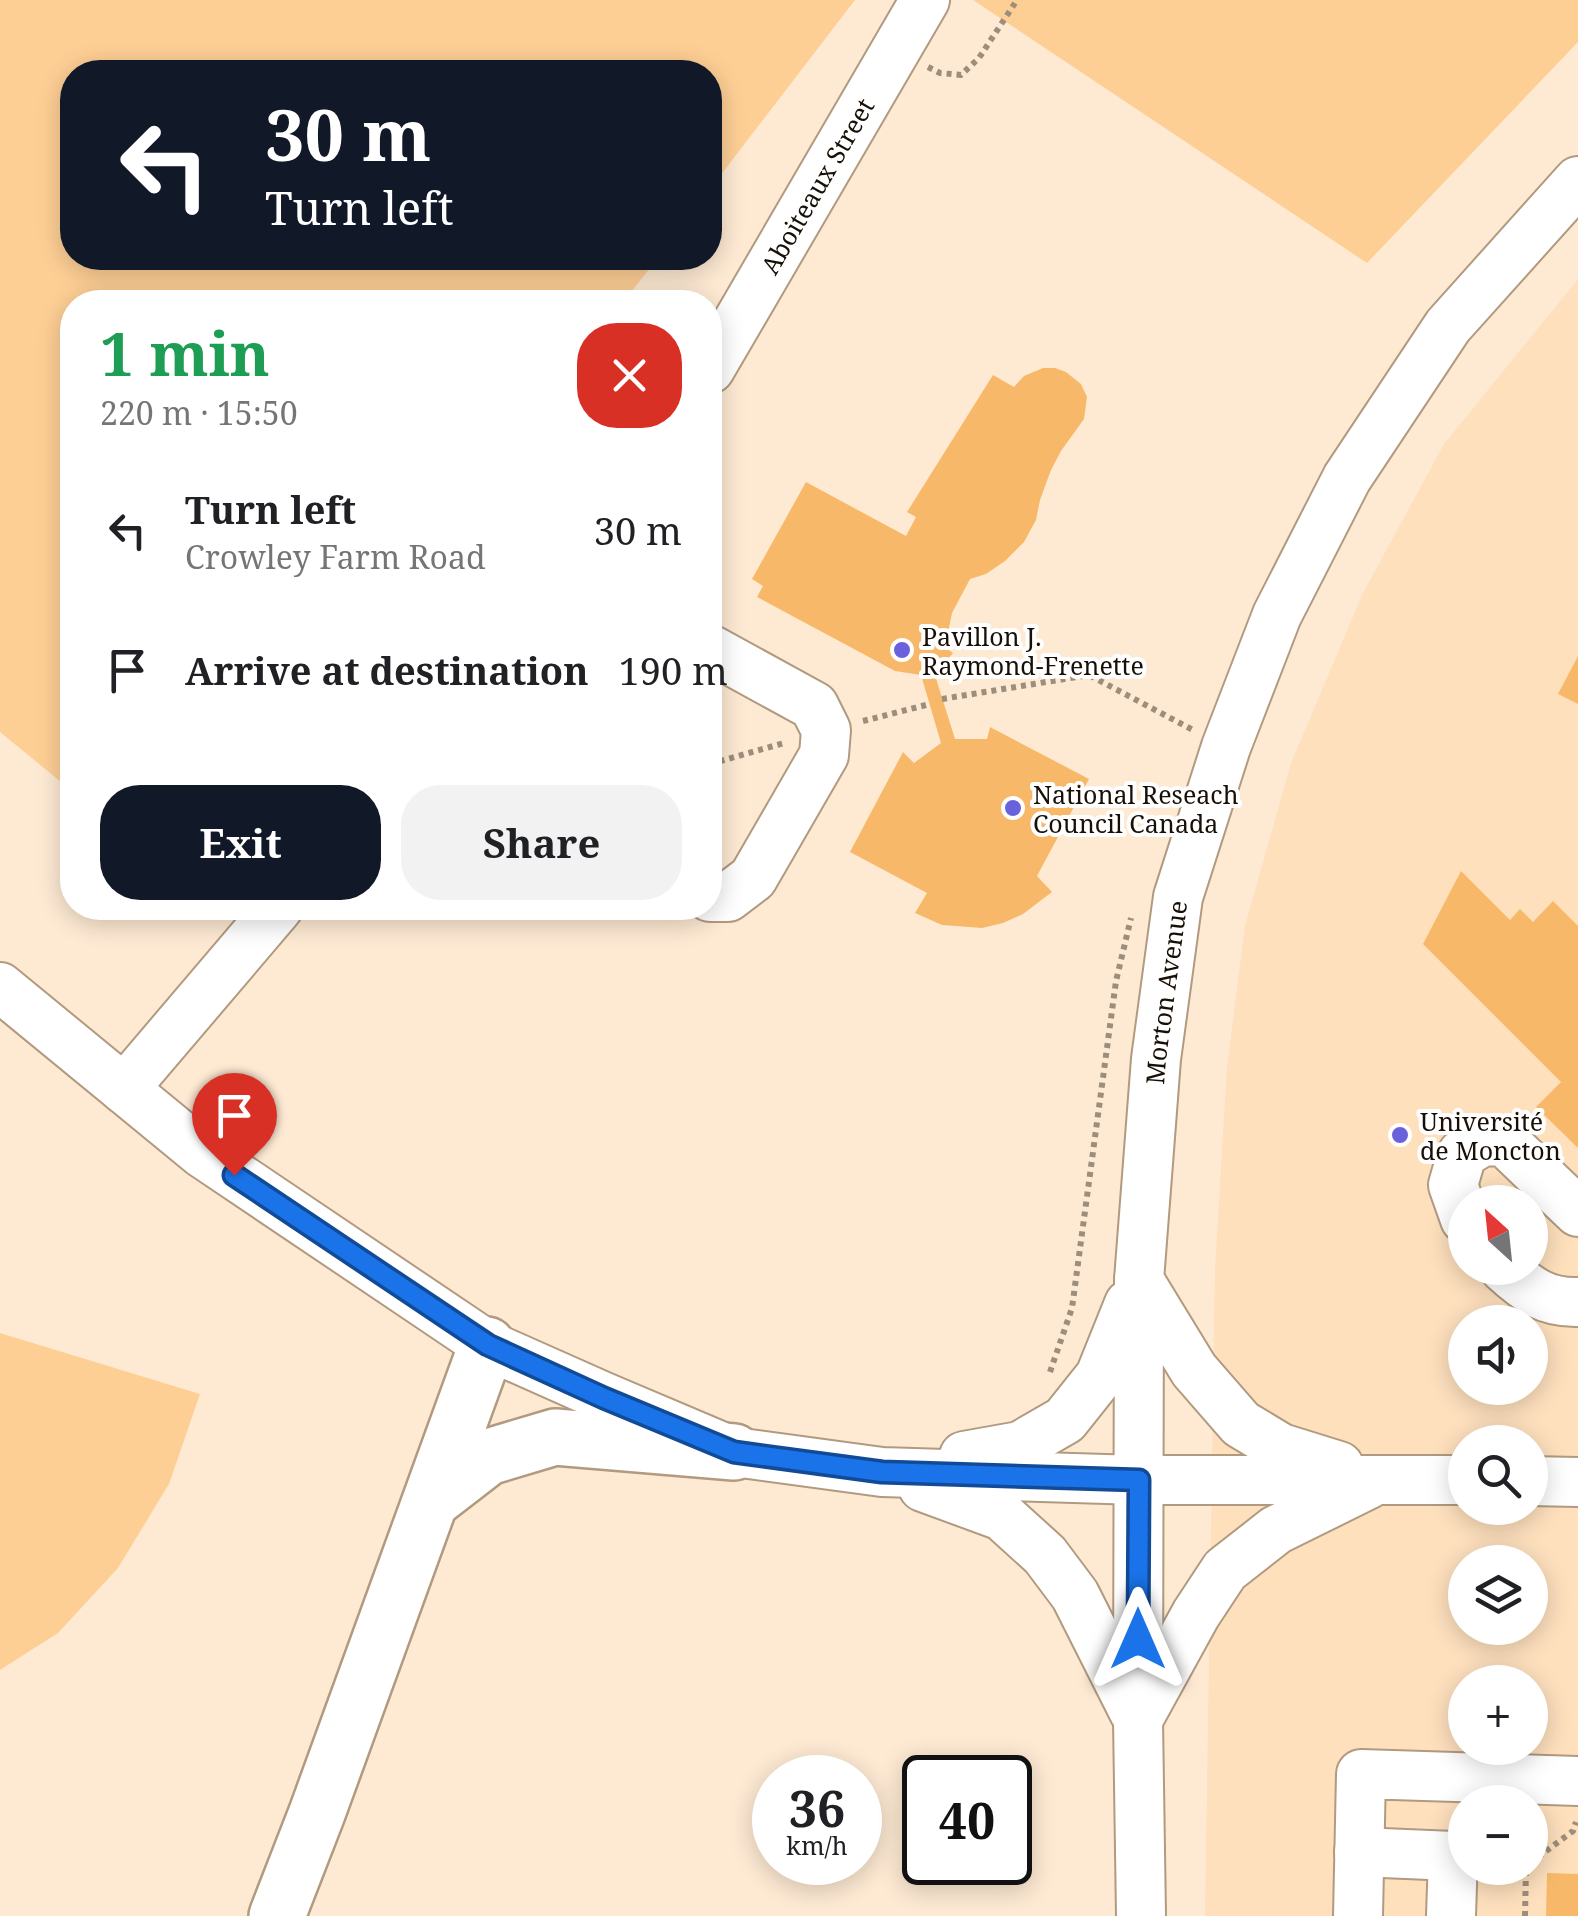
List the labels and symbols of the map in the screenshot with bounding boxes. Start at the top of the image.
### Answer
street label: Aboiteaux Street [752,91,881,280]
place label: Pavillon J. Raymond-Frenette [922,619,1144,682]
marker: Pavillon J. Raymond-Frenette [891,639,913,661]
place label: National Reseach Council Canada [1033,777,1239,840]
marker: National Reseach Council Canada [1002,797,1024,819]
street label: Morton Avenue [1137,898,1194,1085]
pin [192,1073,277,1176]
place label: Université de Moncton [1420,1104,1561,1167]
marker: Université de Moncton [1389,1124,1411,1146]
north arrow [1448,1185,1548,1285]
position arrow [1086,1587,1190,1691]
speed limit sign: 40 [902,1755,1032,1885]

